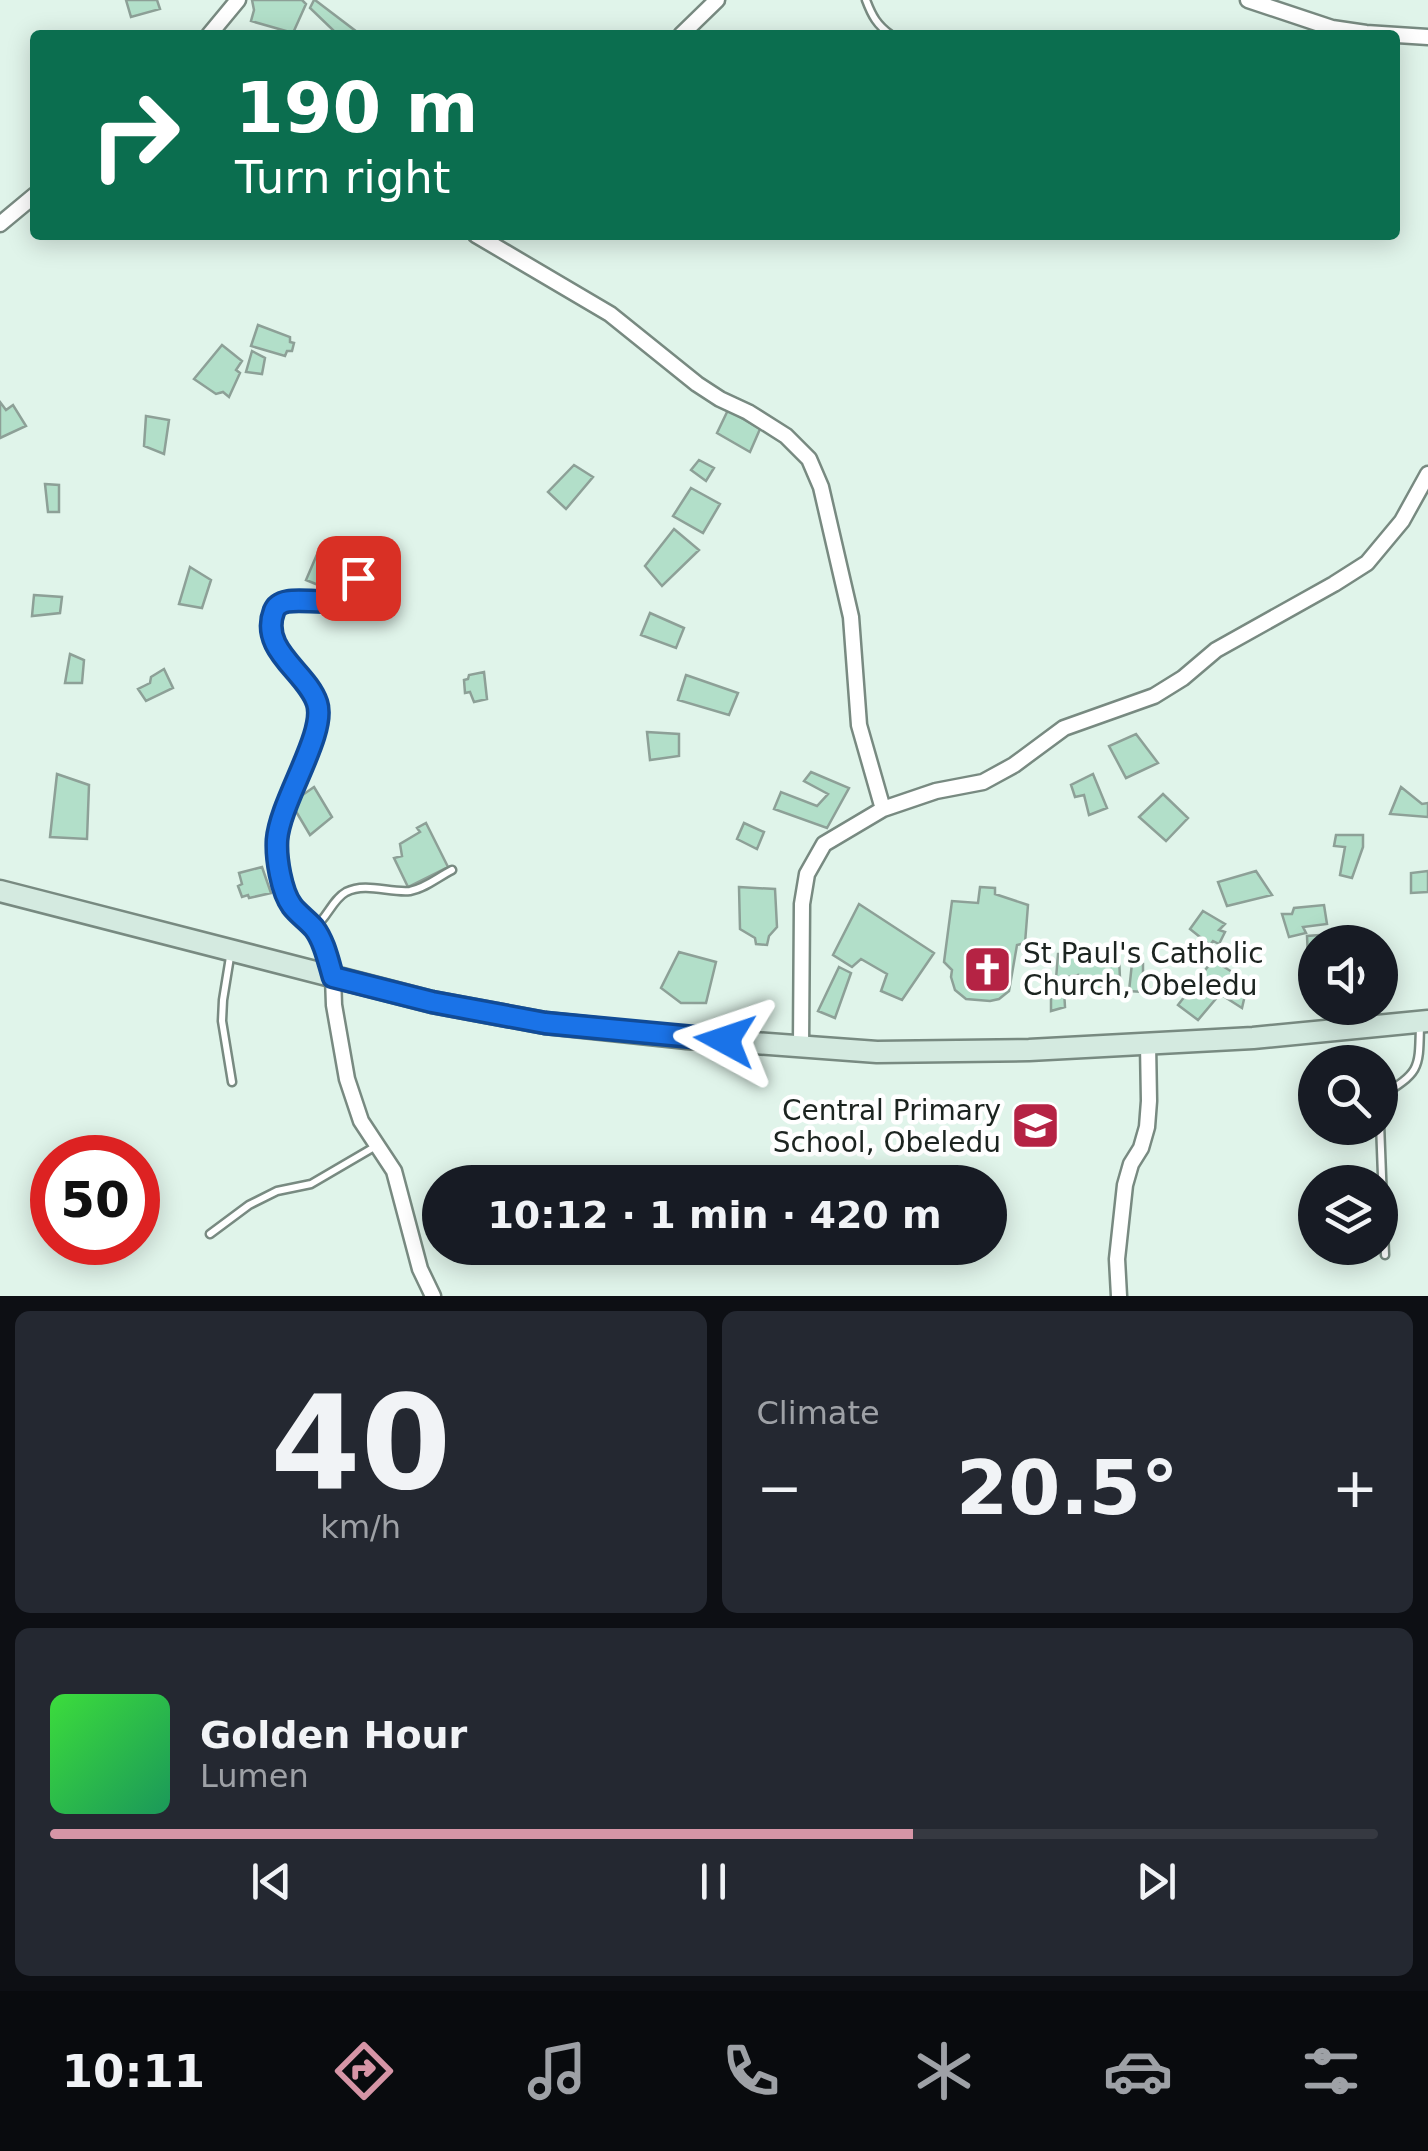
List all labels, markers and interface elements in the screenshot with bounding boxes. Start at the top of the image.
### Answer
text: 190 m [235,67,478,149]
icon: right [70,70,200,200]
text: Turn right [235,151,450,204]
pin [316,536,401,621]
icon: arrive [331,551,386,606]
map controls [1298,925,1398,1265]
button: sound [1298,925,1398,1025]
place label: St Paul's Catholic Church, Obeledu [1023,937,1264,1002]
church icon: St Paul's Catholic Church, Obeledu [962,943,1014,995]
position arrow [673,988,777,1092]
button: search [1298,1045,1398,1145]
place label: Central Primary School, Obeledu [773,1094,1001,1159]
school or university icon: Central Primary School, Obeledu [1010,1100,1062,1152]
speed limit sign: 50 [30,1135,160,1265]
button: layers [1298,1165,1398,1265]
text: 10:12 · 1 min · 420 m [487,1193,942,1237]
text: 40 [270,1367,451,1519]
text: Climate [757,1394,880,1432]
text: 20.5° [956,1444,1179,1532]
text: − [757,1456,803,1520]
text: + [1332,1456,1378,1520]
text: km/h [320,1508,401,1546]
text: Golden Hour [200,1713,467,1757]
text: Lumen [200,1757,309,1795]
icon: previous [244,1854,299,1909]
icon: pause [686,1854,741,1909]
icon: next [1129,1854,1184,1909]
icon: directions [329,2036,399,2106]
icon: music [522,2036,592,2106]
icon: phone [716,2036,786,2106]
icon: climate [909,2036,979,2106]
icon: car [1103,2036,1173,2106]
icon: filters [1296,2036,1366,2106]
text: 10:11 [62,2045,205,2098]

